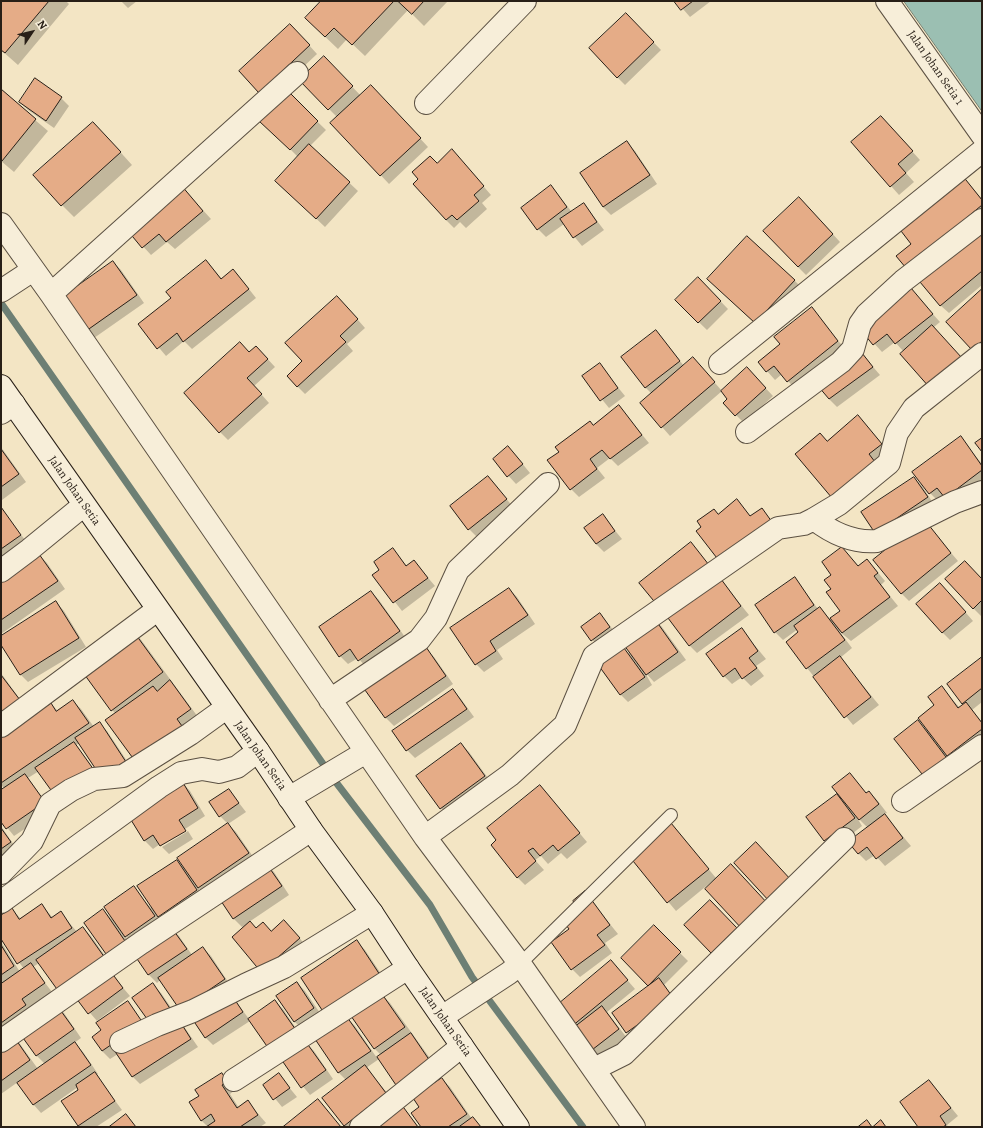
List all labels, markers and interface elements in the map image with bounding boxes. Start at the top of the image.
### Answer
north arrow [12,12,52,52]
text: N [34,17,51,32]
street label: Jalan Johan Setia 1 [904,28,966,108]
street label: Jalan Johan Setia [45,454,103,528]
street label: Jalan Johan Setia [231,719,289,793]
street label: Jalan Johan Setia [416,985,474,1059]

